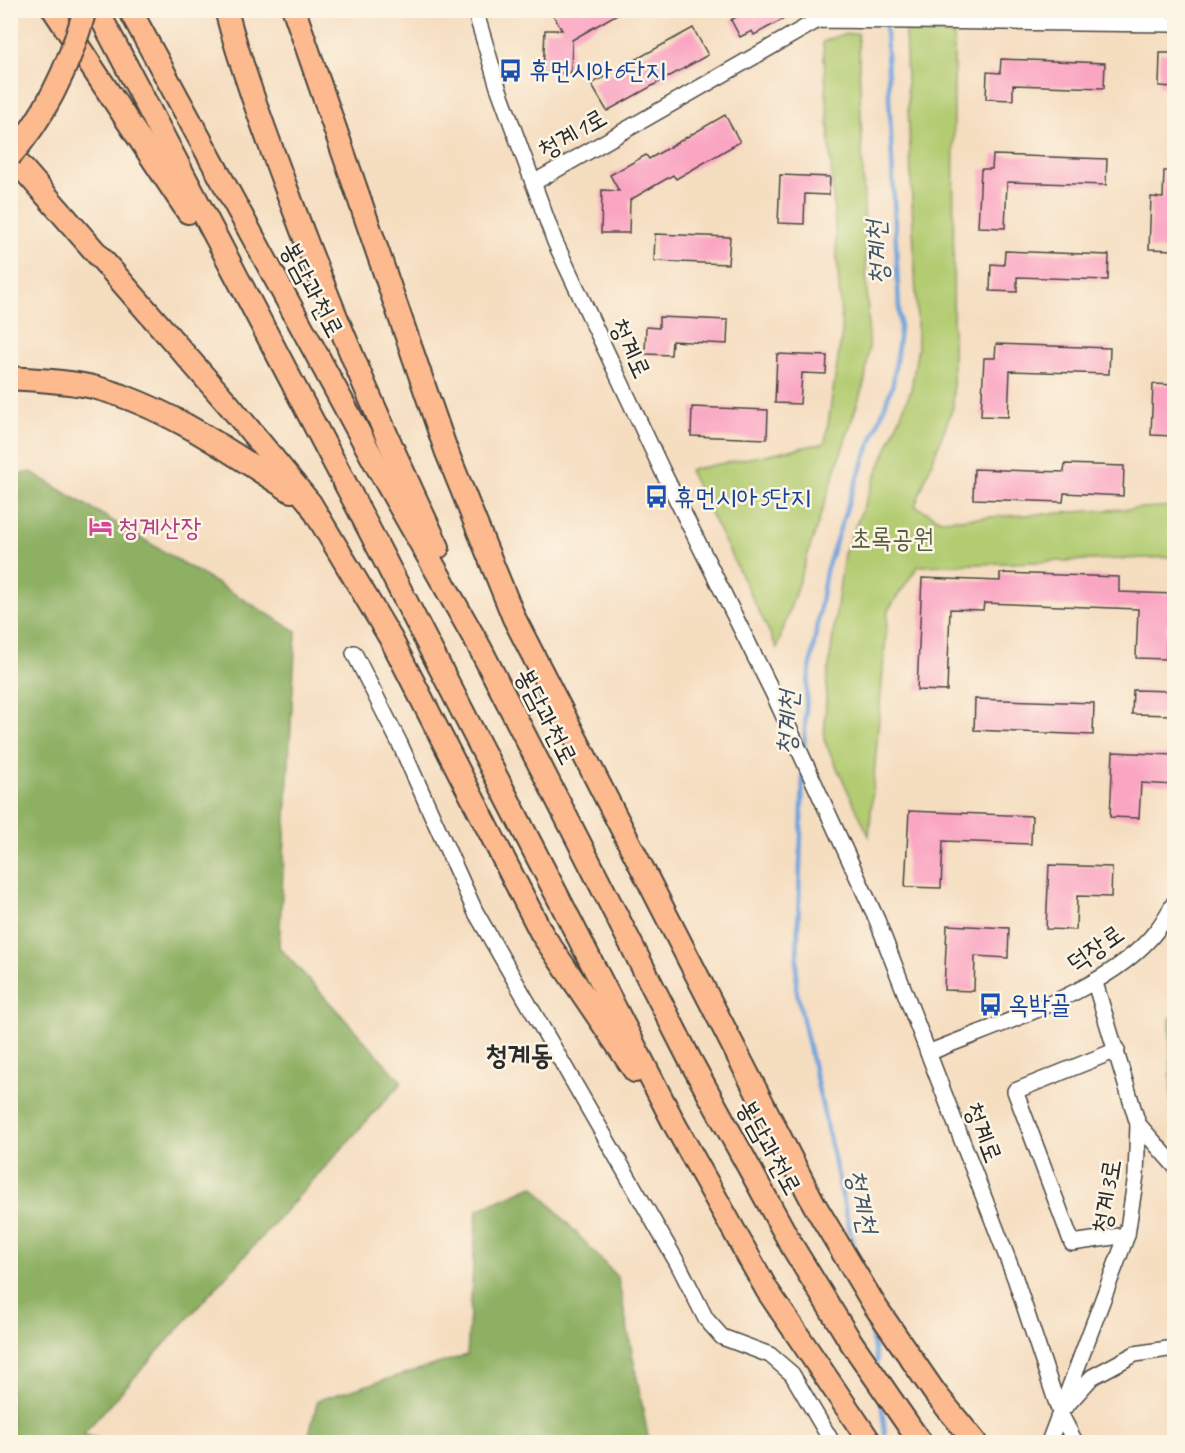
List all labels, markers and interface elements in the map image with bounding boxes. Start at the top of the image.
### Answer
place label: 휴먼시아6단지 [529,54,666,87]
bus stop icon: 휴먼시아6단지 [498,57,524,83]
street label: 청계1로 [532,101,613,166]
water label: 청계천 [858,217,896,286]
street label: 봉담과천로 [273,235,352,343]
street label: 청계로 [602,313,659,384]
place label: 휴먼시아5단지 [674,481,811,514]
bus stop icon: 휴먼시아5단지 [643,484,669,510]
place label: 청계산장 [118,511,202,544]
hotel icon: 청계산장 [87,514,113,540]
park label: 초록공원 [850,522,934,555]
street label: 봉담과천로 [508,662,585,770]
water label: 청계천 [768,687,806,756]
street label: 덕장로 [1060,917,1130,980]
place label: 옥박골 [1008,988,1071,1021]
bus stop icon: 옥박골 [977,991,1003,1017]
district label: 청계동 [485,1037,553,1072]
street label: 봉담과천로 [730,1093,809,1201]
street label: 청계로 [957,1097,1010,1167]
street label: 청계3로 [1084,1157,1129,1235]
water label: 청계천 [839,1166,886,1239]

